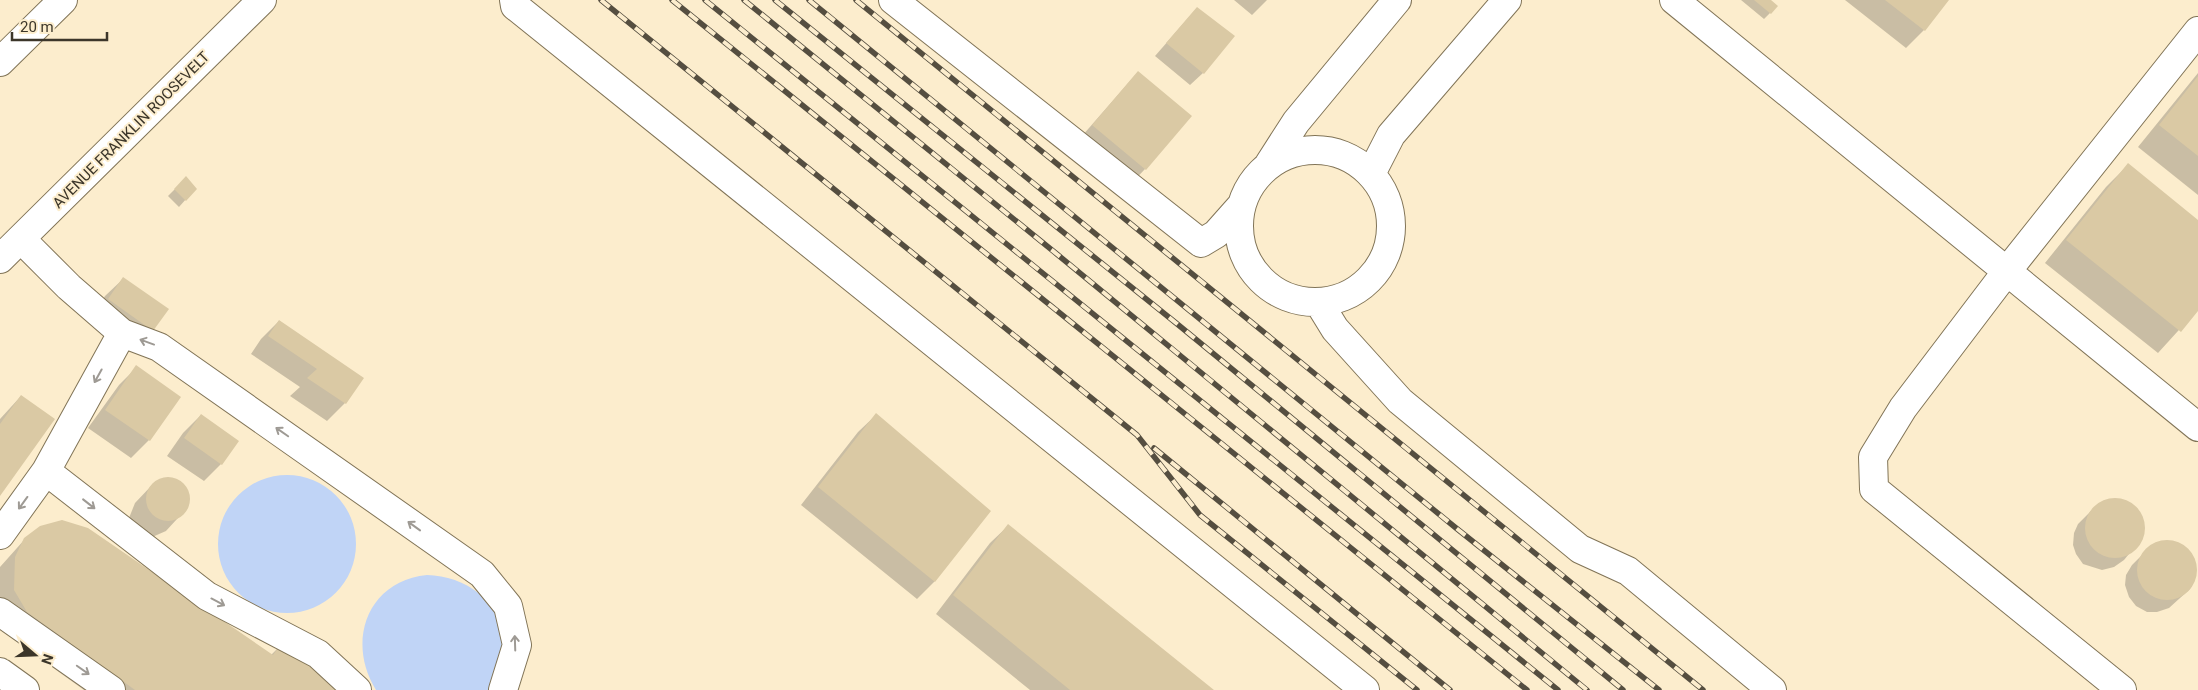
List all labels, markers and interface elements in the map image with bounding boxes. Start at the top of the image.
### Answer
scale bar [12,10,108,42]
text: 20 m [20,18,54,36]
street label: AVENUE FRANKLIN ROOSEVELT [49,48,213,212]
one-way arrow [140,337,155,346]
one-way arrow [93,368,103,382]
one-way arrow [275,427,289,437]
one-way arrow [18,496,28,510]
one-way arrow [82,499,96,509]
one-way arrow [407,521,421,531]
one-way arrow [211,597,226,607]
north arrow [10,630,60,680]
one-way arrow [510,636,520,652]
text: N [38,652,56,667]
one-way arrow [76,665,90,675]

